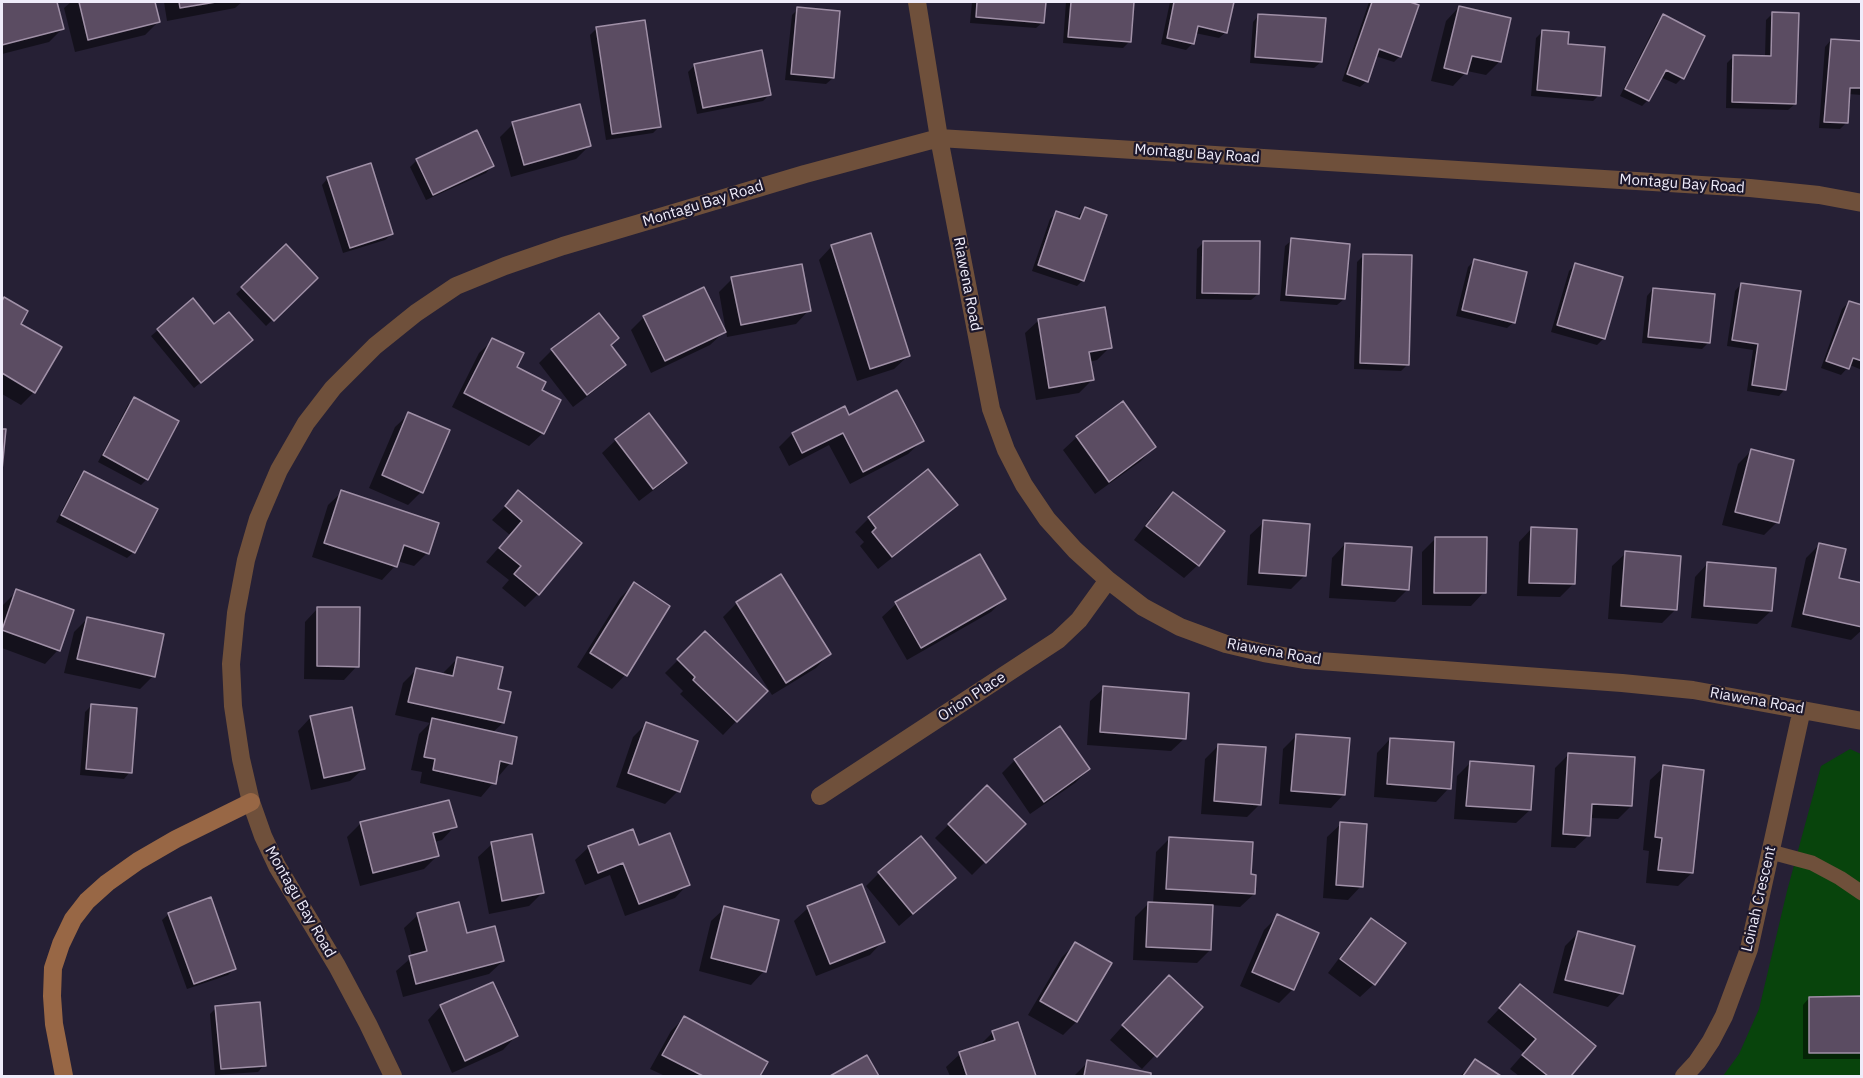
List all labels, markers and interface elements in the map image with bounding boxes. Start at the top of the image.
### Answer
street label: Montagu Bay Road [1134,141,1260,167]
street label: Montagu Bay Road [1619,171,1745,197]
street label: Montagu Bay Road [640,177,766,231]
street label: Riawena Road [949,235,985,333]
street label: Riawena Road [1225,635,1323,669]
street label: Orion Place [935,668,1009,726]
street label: Riawena Road [1708,684,1806,718]
street label: Montagu Bay Road [261,843,339,961]
street label: Loinah Crescent [1738,844,1780,954]

